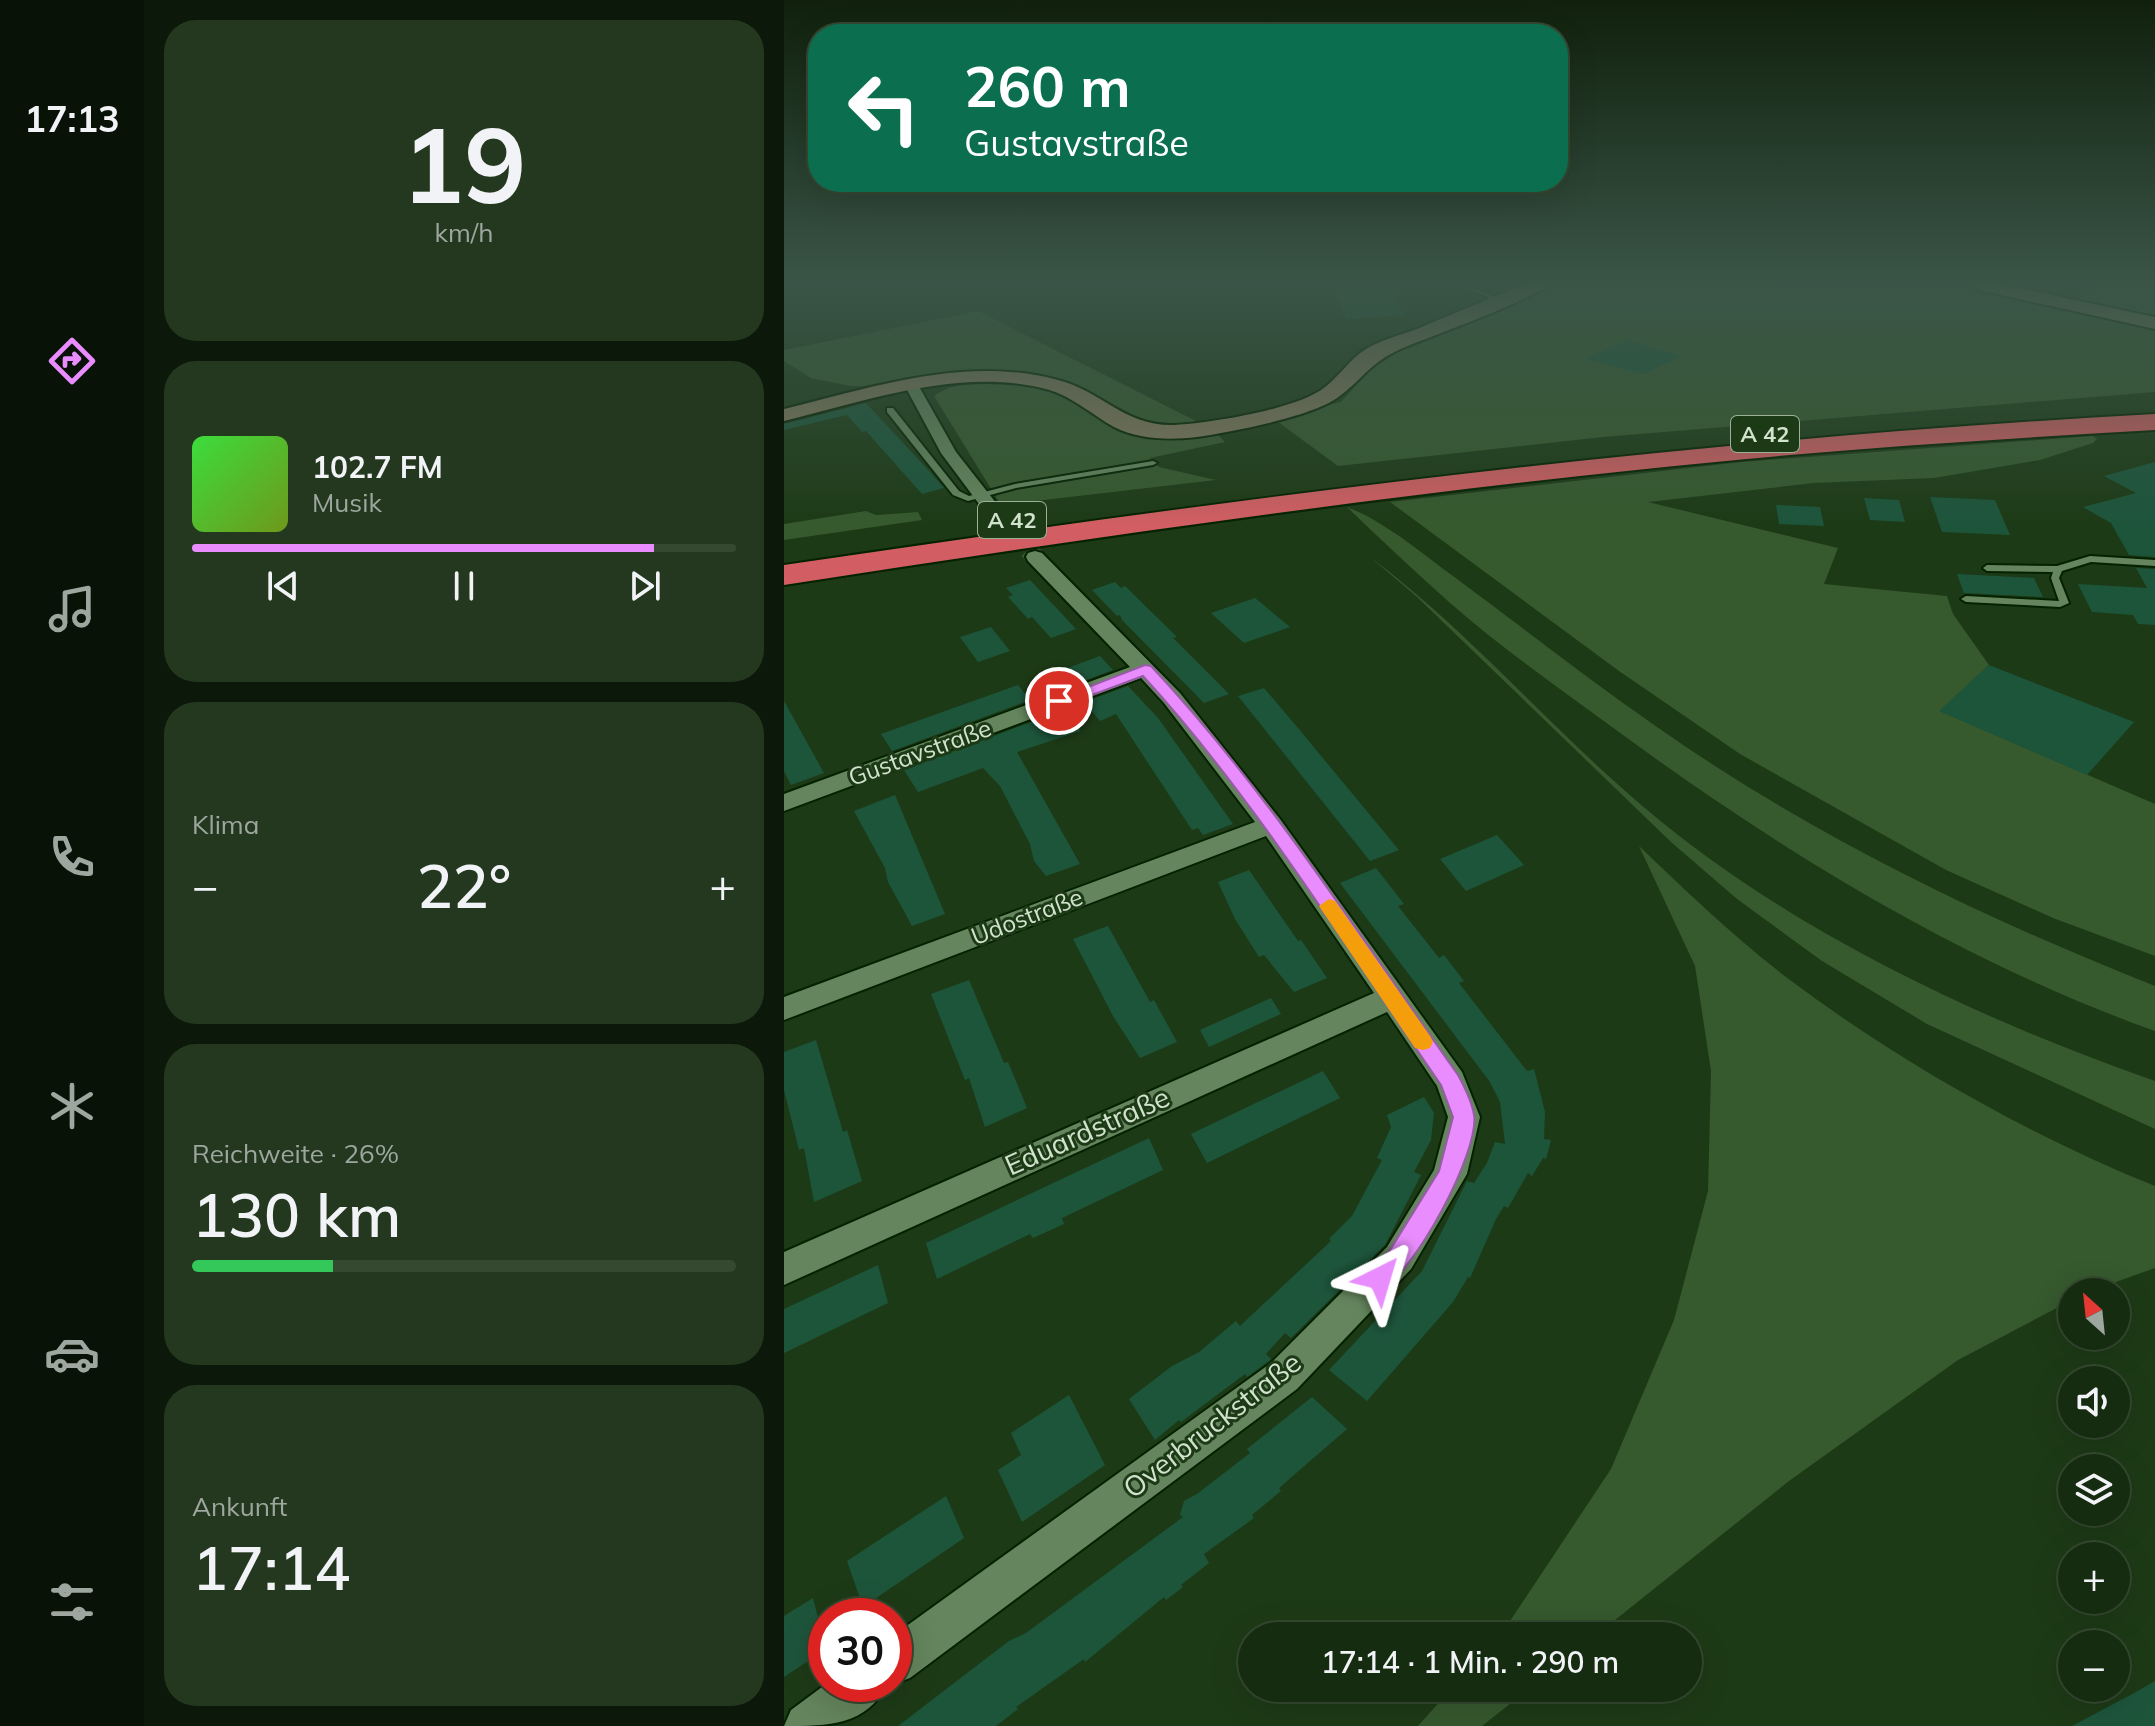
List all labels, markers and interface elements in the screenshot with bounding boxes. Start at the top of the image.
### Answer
text: 260 m [964,51,1131,121]
icon: left [832,56,936,160]
text: 17:13 [24,96,120,141]
text: 19 [402,98,526,229]
text: Gustavstraße [964,120,1189,165]
text: km/h [435,216,493,249]
icon: directions [44,333,100,389]
road number: A 42 [1731,416,1799,452]
text: 102.7 FM [312,448,443,486]
text: Musik [312,486,382,519]
road number: A 42 [978,502,1046,538]
icon: previous [261,564,305,608]
icon: pause [442,564,486,608]
icon: next [623,564,667,608]
icon: music [44,581,100,637]
pin [1025,667,1093,735]
icon: arrive [1037,679,1081,723]
street label: Gustavstraße [844,712,995,792]
text: Klima [192,808,259,841]
icon: phone [44,829,100,885]
text: 22° [417,848,511,923]
text: − [192,858,218,913]
text: + [710,858,736,913]
street label: Udostraße [967,881,1087,951]
icon: climate [44,1078,100,1134]
street label: Eduardstraße [999,1079,1174,1182]
text: Reichweite · 26% [192,1137,399,1170]
text: 130 km [192,1177,401,1252]
position arrow [1338,1236,1422,1320]
north arrow [2058,1278,2130,1350]
map controls [2058,1278,2130,1702]
icon: car [44,1326,100,1382]
street label: Overbruckstraße [1116,1344,1308,1505]
button: sound [2058,1366,2130,1438]
button: layers [2058,1454,2130,1526]
text: Ankunft [192,1490,287,1523]
text: 17:14 [192,1530,350,1605]
button: + [2058,1542,2130,1614]
icon: filters [44,1574,100,1630]
speed limit sign: 30 [808,1598,912,1702]
button: − [2058,1630,2130,1702]
text: 17:14 · 1 Min. · 290 m [1321,1643,1619,1681]

